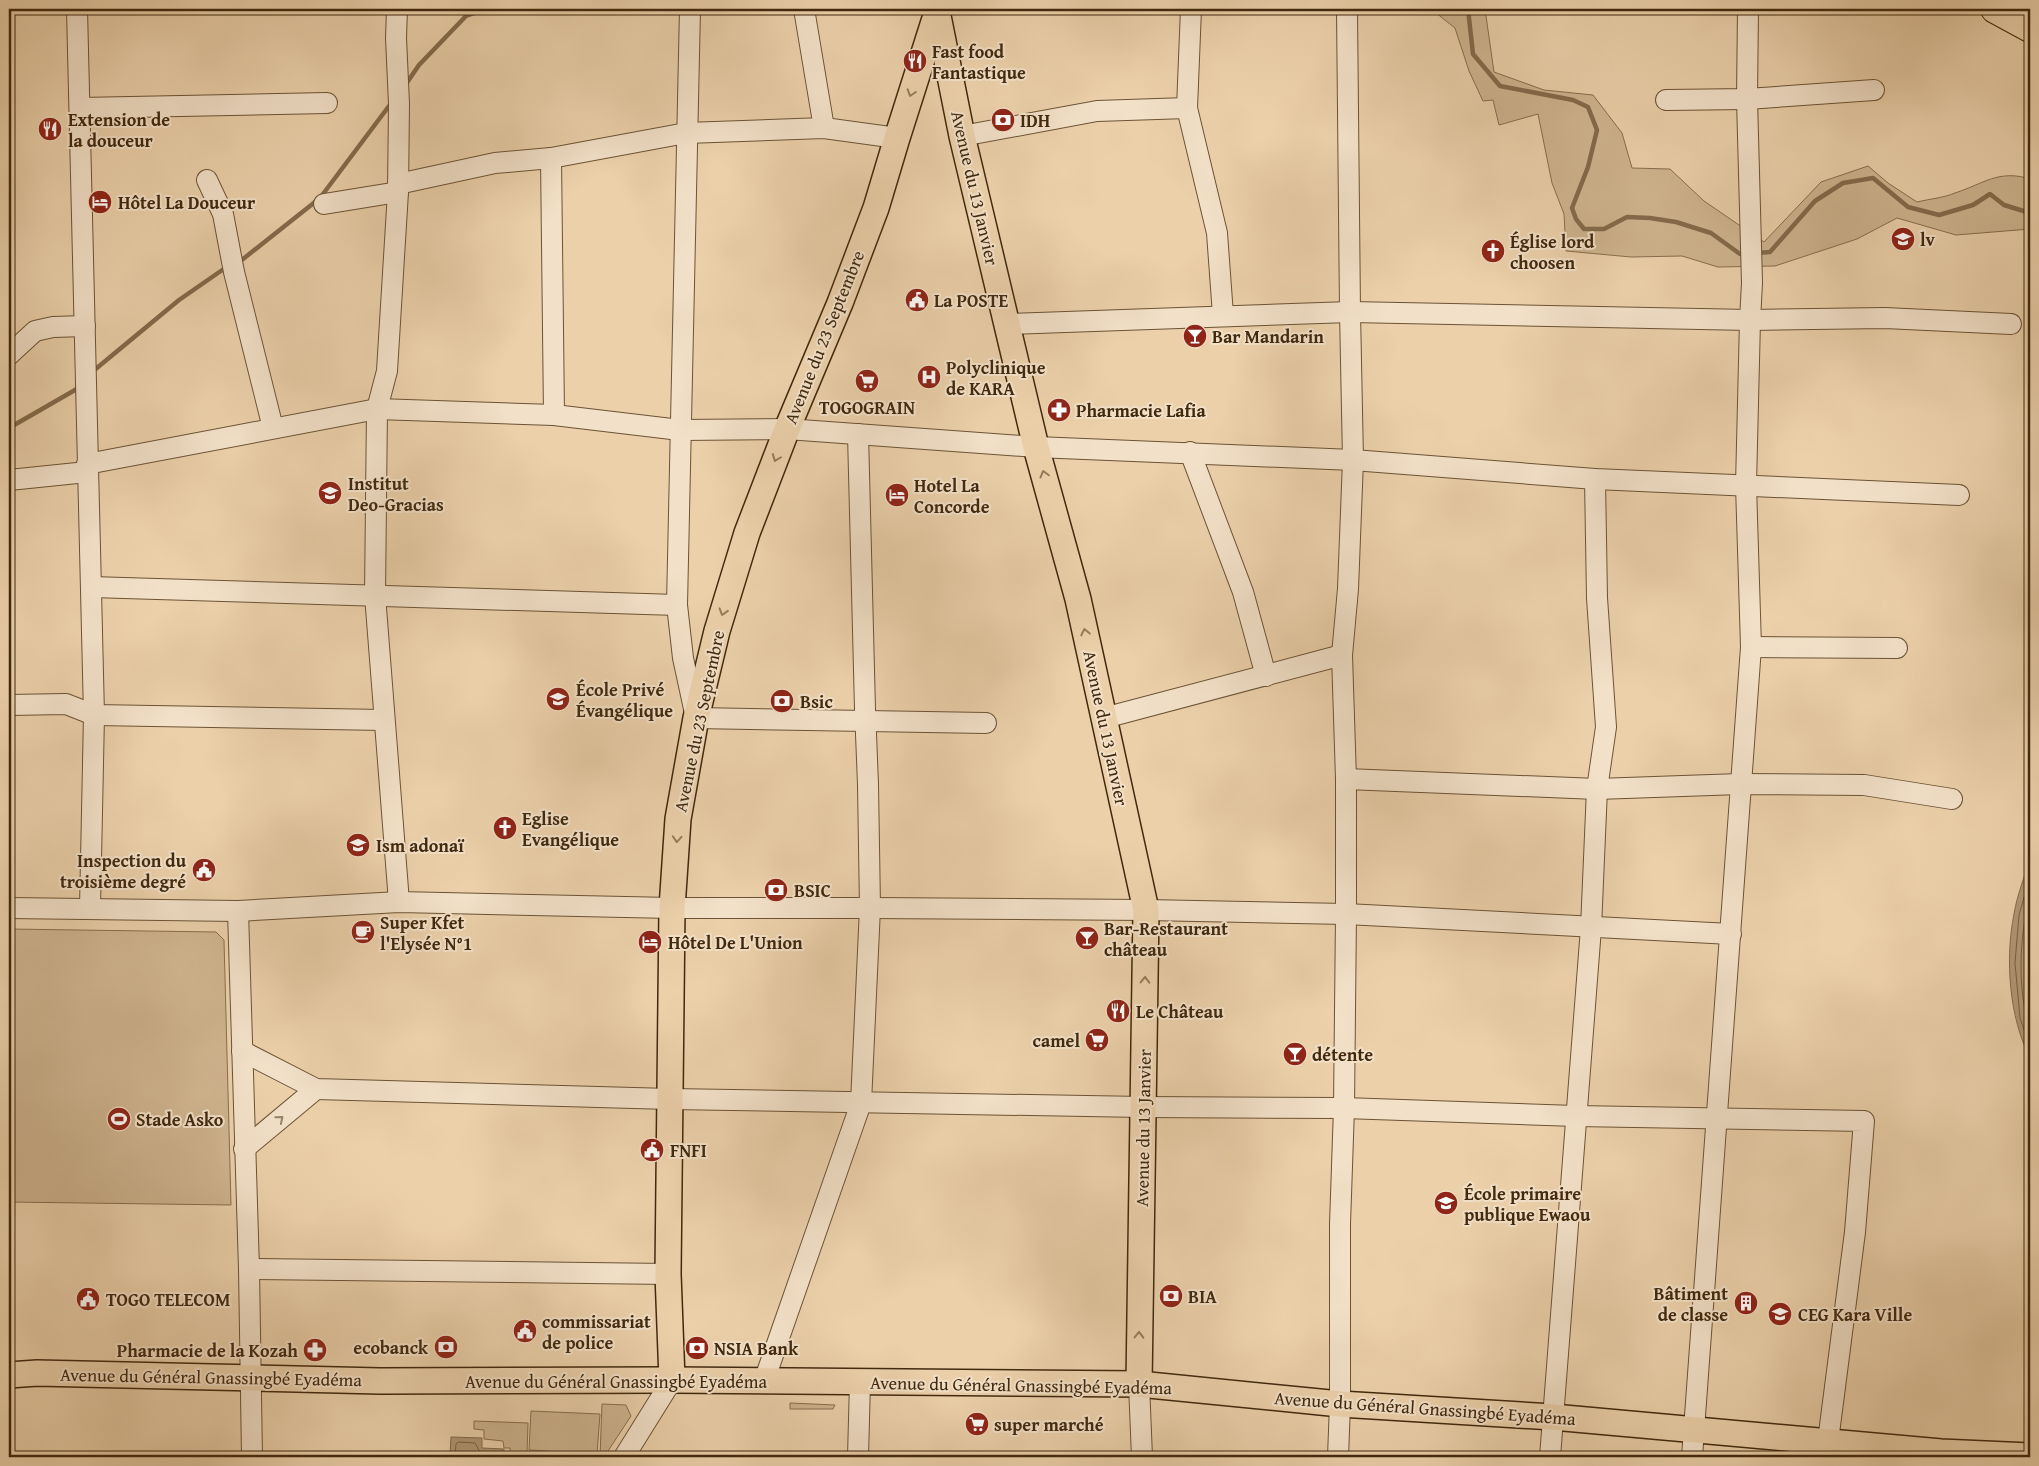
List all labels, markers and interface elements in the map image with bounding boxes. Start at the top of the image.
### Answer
place label: Fast food Fantastique [932,38,1026,86]
restaurant icon: Fast food Fantastique [902,48,928,74]
one-way arrow [907,88,917,97]
place label: Extension de la douceur [68,106,170,154]
bank icon: IDH [990,107,1016,133]
place label: IDH [1020,107,1050,134]
street label: Avenue du 13 Janvier [944,108,1006,269]
restaurant icon: Extension de la douceur [37,116,63,142]
hotel icon: Hôtel La Douceur [87,189,113,215]
place label: Hôtel La Douceur [118,189,256,216]
school or university icon: lv [1890,226,1916,252]
place label: lv [1920,226,1936,253]
place label: Église lord choosen [1510,228,1595,276]
church icon: Église lord choosen [1480,238,1506,264]
street label: Avenue du 23 Septembre [777,246,871,428]
public building icon: La POSTE [904,287,930,313]
place label: La POSTE [934,287,1008,314]
bar icon: Bar Mandarin [1182,323,1208,349]
place label: Bar Mandarin [1212,323,1324,350]
place label: Polyclinique de KARA [946,354,1046,402]
hospital icon: Polyclinique de KARA [916,364,942,390]
supermarket icon: TOGOGRAIN [854,368,880,394]
place label: TOGOGRAIN [819,394,915,421]
pharmacy icon: Pharmacie Lafia [1046,397,1072,423]
place label: Pharmacie Lafia [1076,397,1206,424]
one-way arrow [771,453,782,462]
place label: Institut Deo-Gracias [348,470,444,518]
one-way arrow [1039,470,1050,479]
place label: Hotel La Concorde [914,472,990,520]
school or university icon: Institut Deo-Gracias [317,480,343,506]
hotel icon: Hotel La Concorde [884,482,910,508]
one-way arrow [718,607,728,615]
one-way arrow [1080,627,1091,636]
street label: Avenue du 23 Septembre [667,628,731,814]
street label: Avenue du 13 Janvier [1076,648,1136,809]
place label: École Privé Évangélique [576,676,673,724]
school or university icon: École Privé Évangélique [545,686,571,712]
bank icon: Bsic [769,688,795,714]
place label: Bsic [800,688,833,715]
place label: Eglise Evangélique [522,805,619,853]
church icon: Eglise Evangélique [492,815,518,841]
school or university icon: Ism adonaï [345,832,371,858]
place label: Ism adonaï [376,832,465,859]
one-way arrow [672,836,683,844]
place label: Inspection du troisième degré [60,847,187,895]
public building icon: Inspection du troisième degré [191,857,217,883]
bank icon: BSIC [763,877,789,903]
place label: BSIC [794,877,831,904]
place label: Super Kfet l'Elysée N°1 [380,909,472,957]
place label: Bar-Restaurant château [1104,915,1228,963]
cafe icon: Super Kfet l'Elysée N°1 [350,919,376,945]
bar icon: Bar-Restaurant château [1074,925,1100,951]
hotel icon: Hôtel De L'Union [637,929,663,955]
place label: Hôtel De L'Union [668,929,803,956]
one-way arrow [1140,976,1150,984]
restaurant icon: Le Château [1105,998,1131,1024]
place label: Le Château [1136,998,1224,1025]
place label: camel [1033,1027,1080,1054]
supermarket icon: camel [1084,1027,1110,1053]
bar icon: détente [1282,1041,1308,1067]
place label: détente [1312,1041,1373,1068]
street label: Avenue du 13 Janvier [1128,1048,1158,1207]
sports icon: Stade Asko [106,1106,132,1132]
place label: Stade Asko [136,1106,224,1133]
one-way arrow [274,1116,283,1125]
public building icon: FNFI [639,1137,665,1163]
place label: FNFI [670,1137,707,1164]
place label: École primaire publique Ewaou [1464,1180,1591,1228]
school or university icon: École primaire publique Ewaou [1433,1190,1459,1216]
place label: Bâtiment de classe [1654,1280,1728,1328]
bank icon: BIA [1158,1283,1184,1309]
place label: BIA [1188,1283,1217,1310]
public building icon: TOGO TELECOM [75,1286,101,1312]
place label: TOGO TELECOM [106,1286,230,1313]
building icon: Bâtiment de classe [1733,1290,1759,1316]
school or university icon: CEG Kara Ville [1767,1301,1793,1327]
place label: CEG Kara Ville [1798,1301,1912,1328]
place label: commissariat de police [542,1308,651,1356]
public building icon: commissariat de police [512,1318,538,1344]
one-way arrow [1134,1331,1145,1339]
place label: ecobanck [353,1334,429,1361]
bank icon: ecobanck [433,1334,459,1360]
bank icon: NSIA Bank [684,1335,710,1361]
place label: NSIA Bank [714,1335,799,1362]
place label: Pharmacie de la Kozah [117,1337,298,1364]
pharmacy icon: Pharmacie de la Kozah [302,1337,328,1363]
street label: Avenue du Général Gnassingbé Eyadéma [60,1361,363,1393]
street label: Avenue du Général Gnassingbé Eyadéma [465,1368,767,1395]
street label: Avenue du Général Gnassingbé Eyadéma [870,1369,1173,1401]
street label: Avenue du Général Gnassingbé Eyadéma [1273,1384,1577,1432]
supermarket icon: super marché [964,1411,990,1437]
place label: super marché [994,1411,1104,1438]

